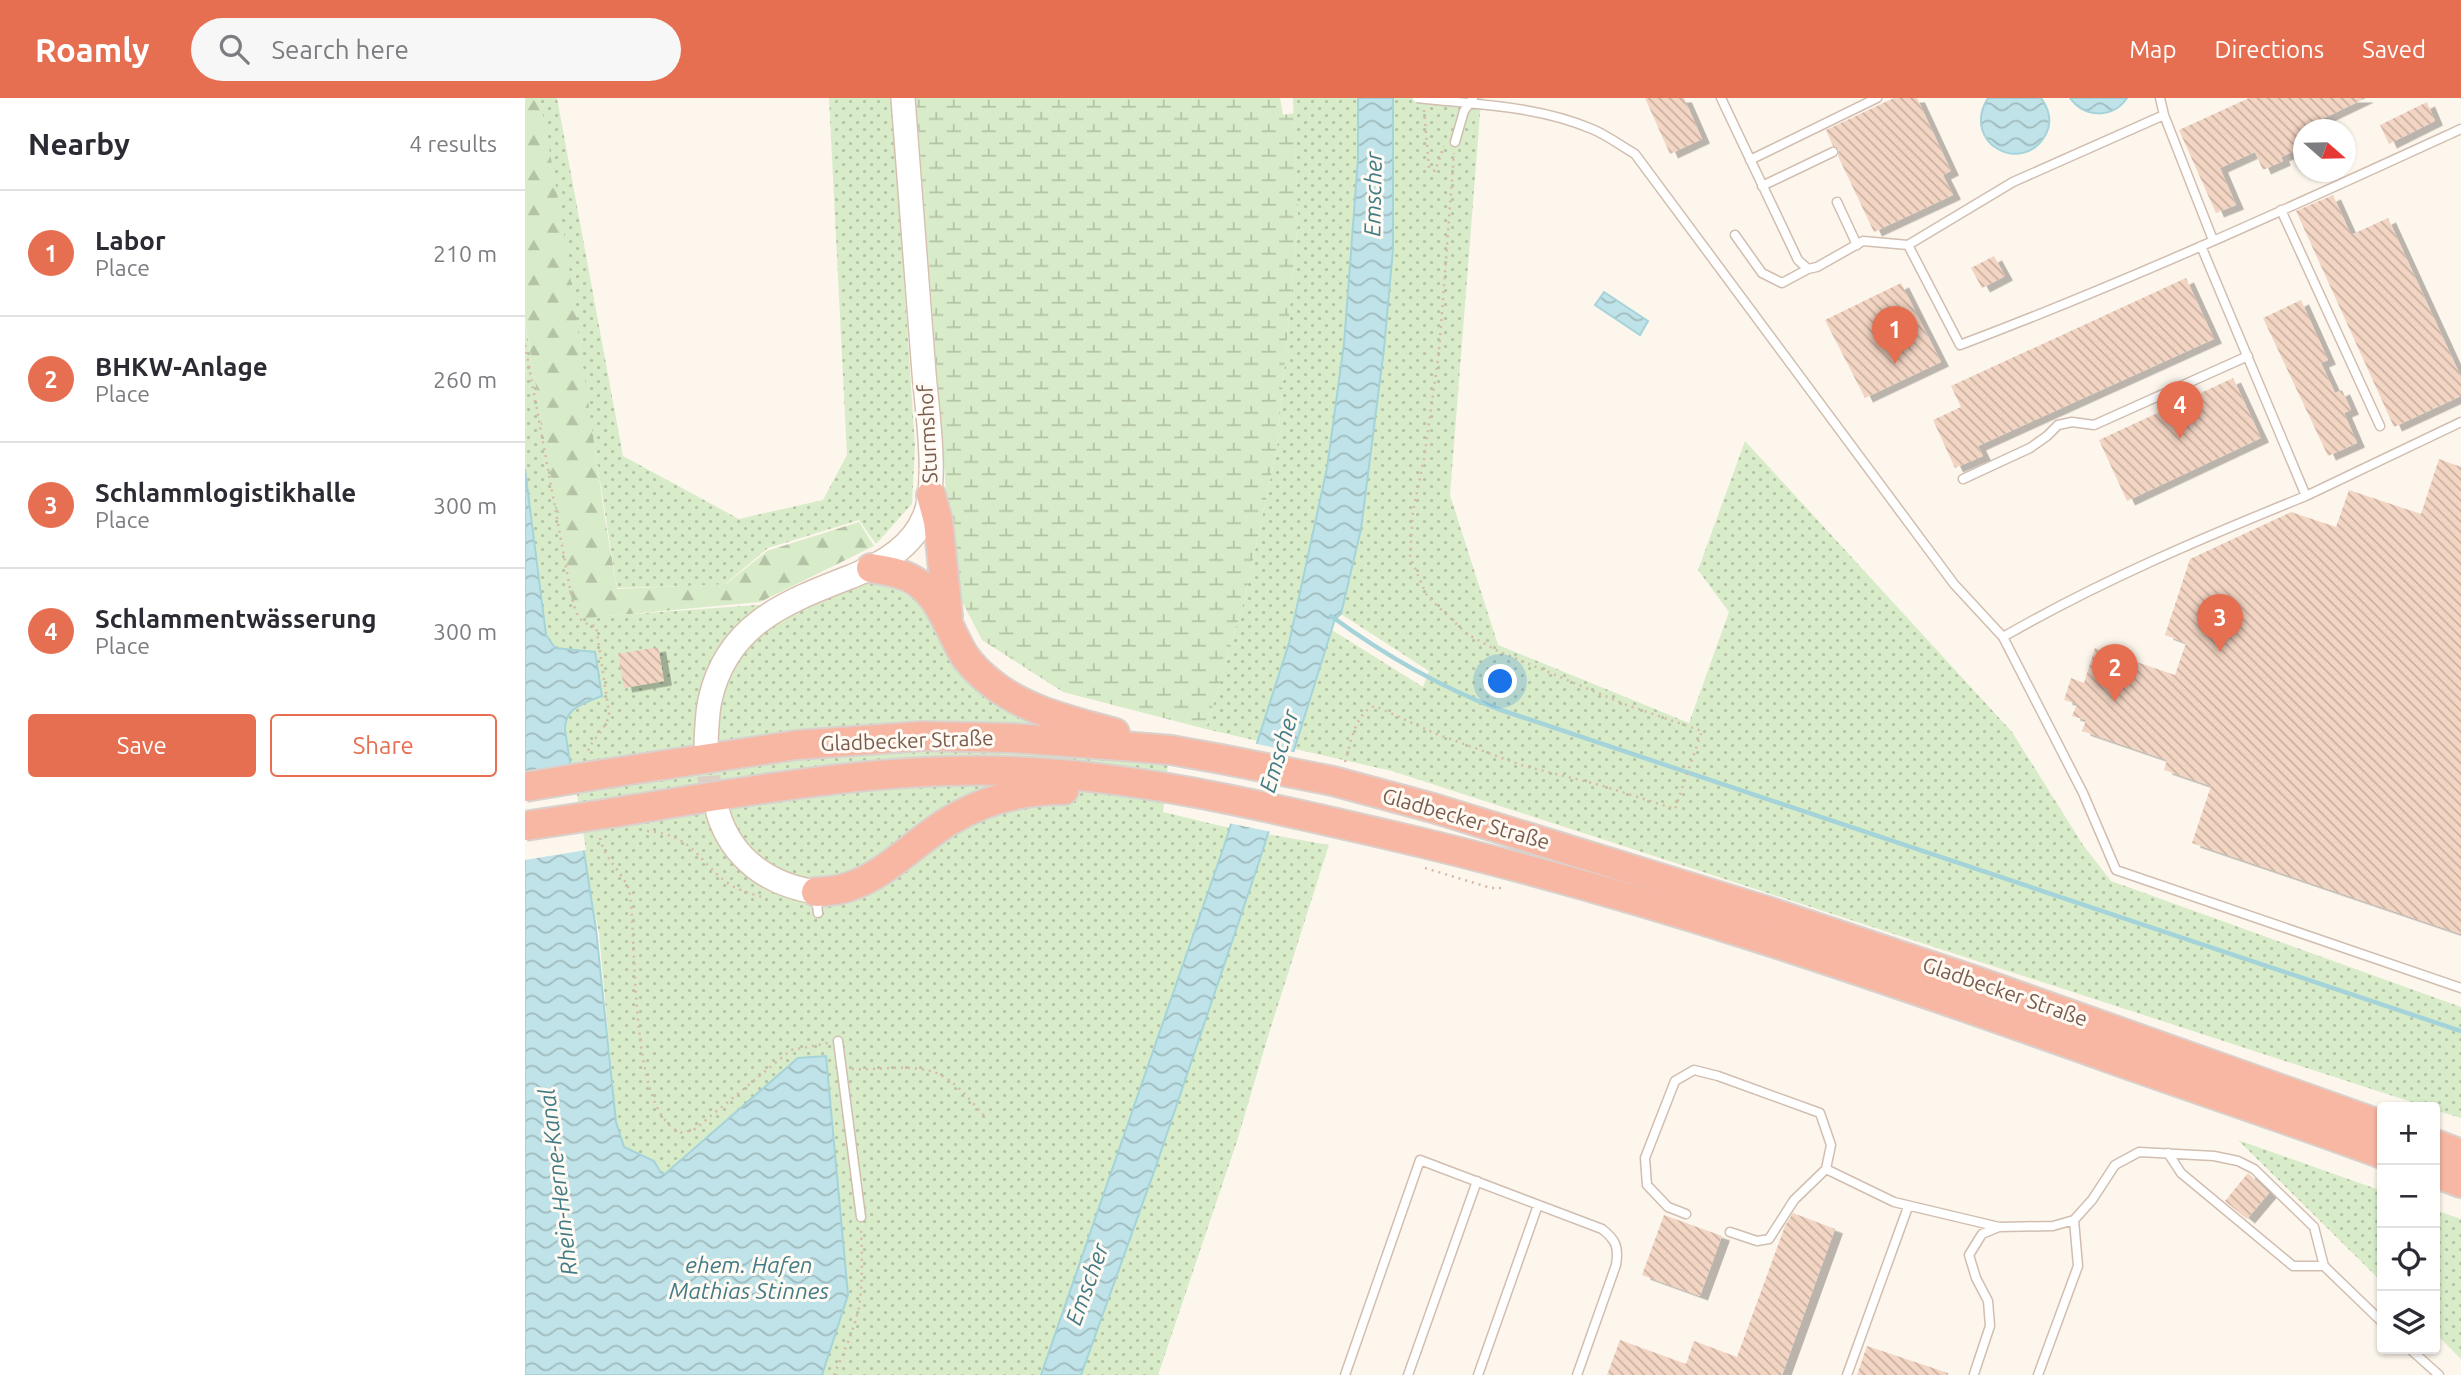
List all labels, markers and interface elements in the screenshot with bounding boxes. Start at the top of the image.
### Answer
search box [191,18,681,81]
icon: search [215,30,253,68]
text: Roamly [35,31,149,68]
text: Search here [271,35,409,64]
text: Map [2129,36,2176,63]
text: Directions [2214,36,2324,63]
text: Saved [2362,36,2426,63]
north arrow [2293,119,2356,182]
text: Nearby [28,127,130,161]
text: 4 results [409,131,497,156]
water label: Emscher [1359,150,1386,237]
text: Labor [95,226,166,255]
text: 1 [45,241,57,266]
text: 210 m [433,241,497,266]
text: Place [95,255,150,280]
pin: 1 [1872,306,1918,364]
text: BHKW-Anlage [95,352,268,381]
text: 2 [45,367,57,392]
text: 260 m [433,367,497,392]
text: Place [95,381,150,406]
pin: 4 [2157,381,2203,439]
street label: Sturmshof [912,383,942,484]
text: Schlammlogistikhalle [95,478,356,507]
text: 3 [45,493,57,518]
text: 300 m [433,493,497,518]
text: Place [95,507,150,532]
pin: 3 [2197,594,2243,652]
text: Schlammentwässerung [95,604,377,633]
text: 4 [45,619,57,644]
text: 300 m [433,619,497,644]
text: Place [95,633,150,658]
pin: 2 [2092,644,2138,702]
your location [1483,664,1517,698]
water label: Emscher [1254,705,1303,795]
button: Save [28,714,256,777]
button: Share [270,714,497,777]
street label: Gladbecker Straße [820,725,994,755]
street label: Gladbecker Straße [1380,783,1553,853]
street label: Gladbecker Straße [1920,952,2091,1031]
water label: Rhein-Herne-Kanal [534,1086,581,1277]
map controls [2377,1102,2440,1354]
button: + [2377,1102,2440,1165]
button: − [2377,1165,2440,1228]
button: locate [2377,1228,2440,1291]
water label: Emscher [1060,1238,1113,1328]
water label: ehem. Hafen Mathias Stinnes [669,1252,829,1303]
button: layers [2377,1291,2440,1354]

